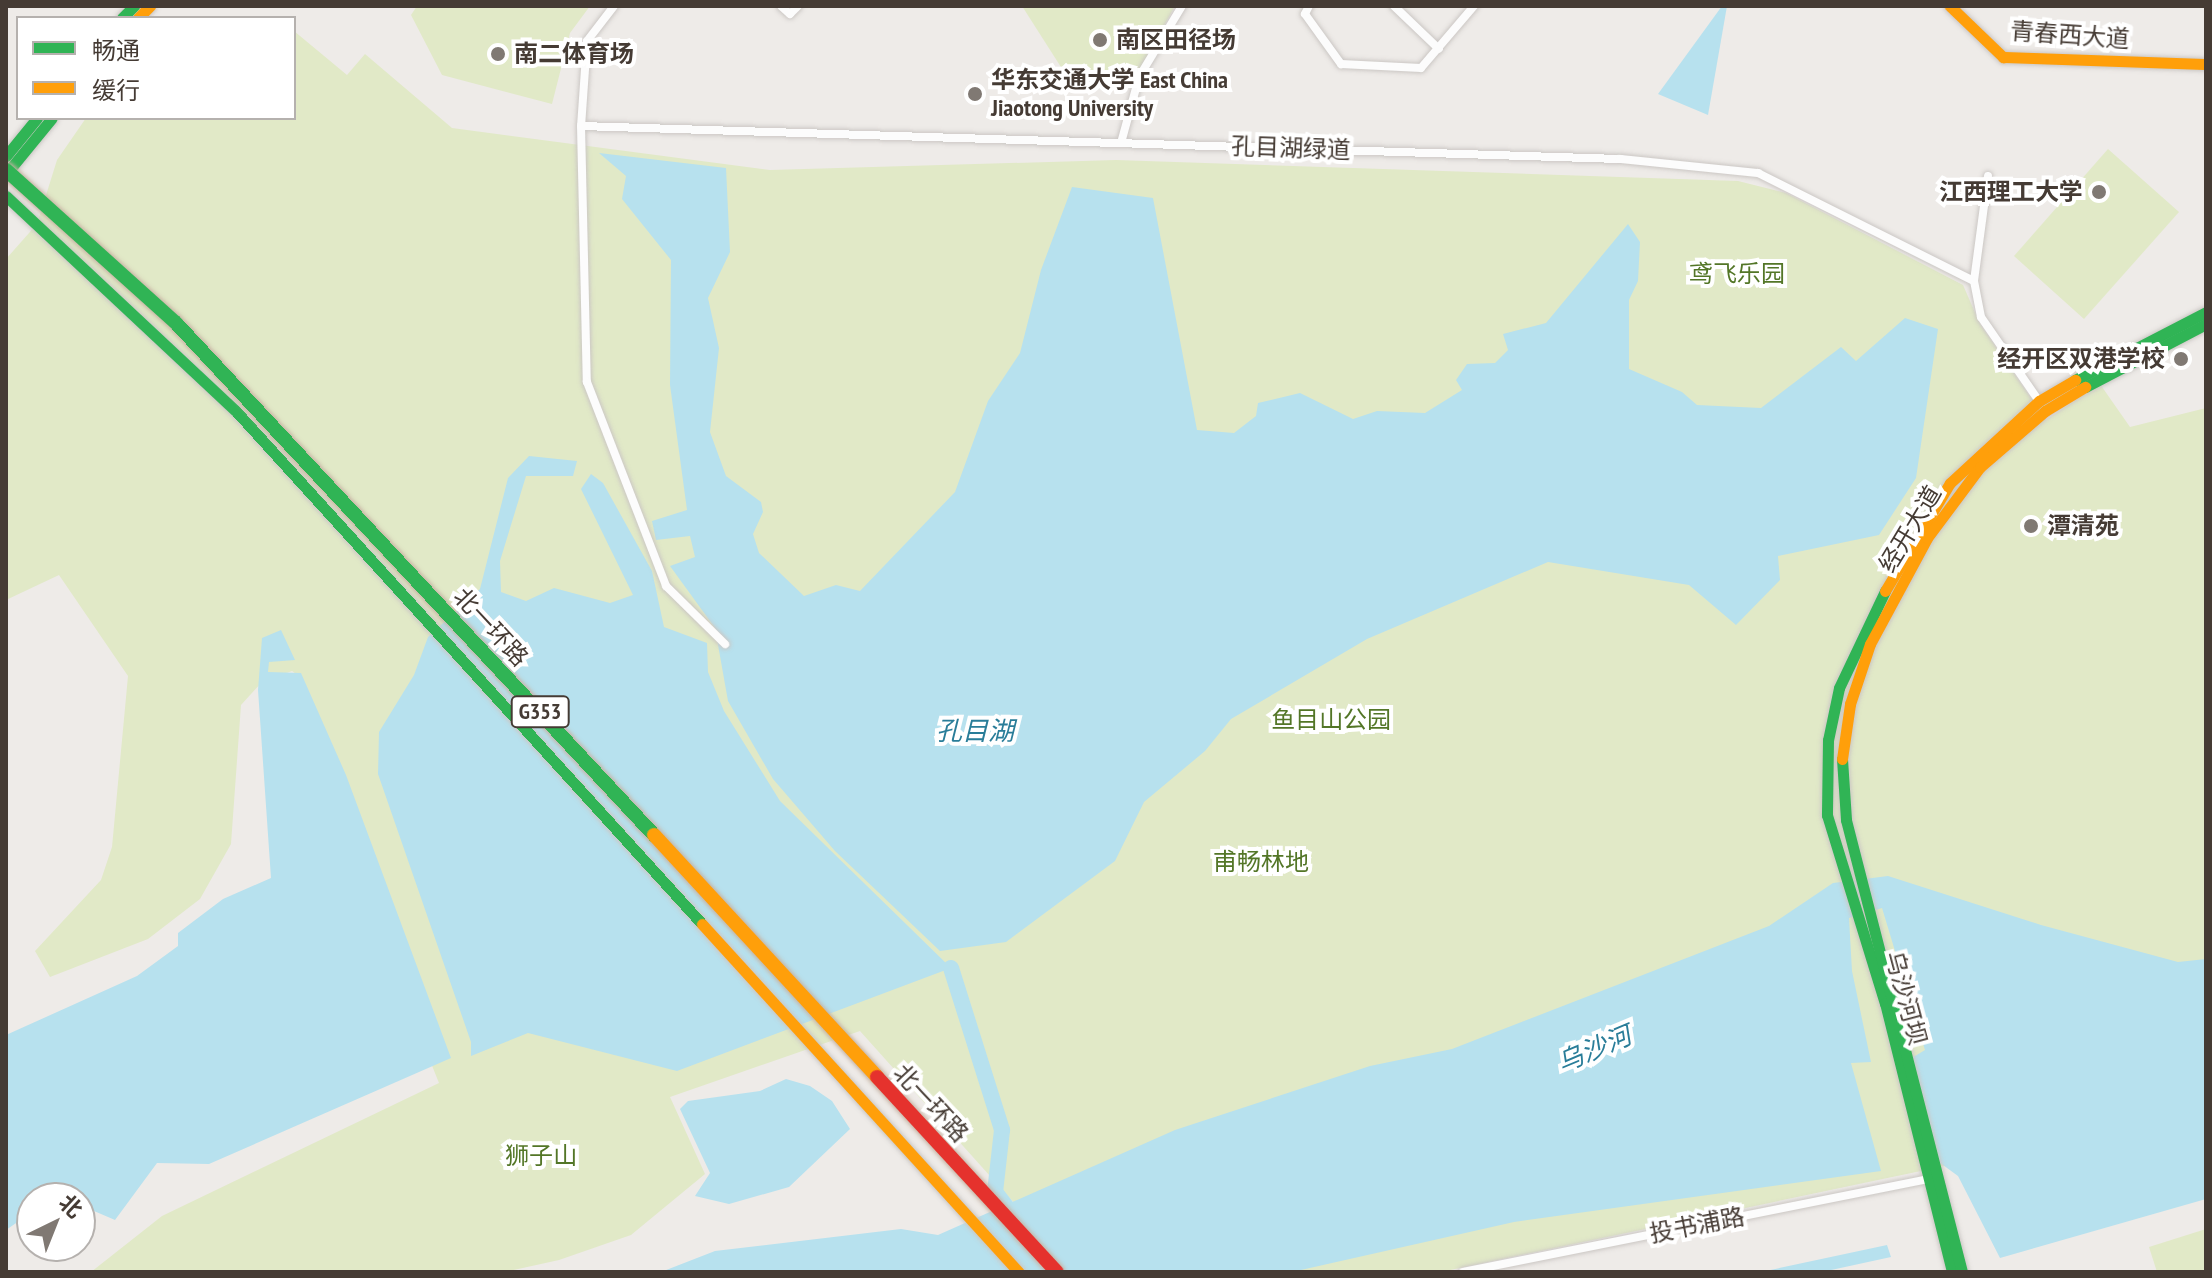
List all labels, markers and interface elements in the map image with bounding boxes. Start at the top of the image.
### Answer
legend [16,16,296,120]
street label: 青春西大道 [2009,16,2131,54]
place label: 南区田径场 [1116,26,1236,54]
marker: 南区田径场 [1091,31,1109,49]
text: 畅通 [92,35,140,66]
place label: 南二体育场 [514,40,634,68]
marker: 南二体育场 [489,45,507,63]
place label: 华东交通大学 East China Jiaotong University [991,66,1228,122]
text: 缓行 [92,75,140,106]
marker: 华东交通大学 East China Jiaotong University [966,85,984,103]
street label: 孔目湖绿道 [1231,132,1351,164]
place label: 江西理工大学 [1939,178,2083,206]
marker: 江西理工大学 [2090,183,2108,201]
park label: 鸢飞乐园 [1689,260,1785,288]
place label: 经开区双港学校 [1997,345,2165,373]
marker: 经开区双港学校 [2172,350,2190,368]
street label: 经开大道 [1873,480,1947,578]
place label: 潭清苑 [2047,512,2119,540]
marker: 潭清苑 [2022,517,2040,535]
street label: 北一环路 [448,582,534,672]
road number: G353 [510,694,570,730]
park label: 鱼目山公园 [1271,706,1391,734]
water label: 孔目湖 [936,715,1014,747]
park label: 甫畅林地 [1213,848,1309,876]
street label: 乌沙河坝 [1880,948,1932,1048]
water label: 乌沙河 [1552,1019,1636,1079]
street label: 北一环路 [888,1058,974,1148]
park label: 狮子山 [505,1142,577,1170]
north arrow [16,1182,96,1262]
text: 北 [53,1188,89,1224]
street label: 投书浦路 [1647,1202,1747,1248]

